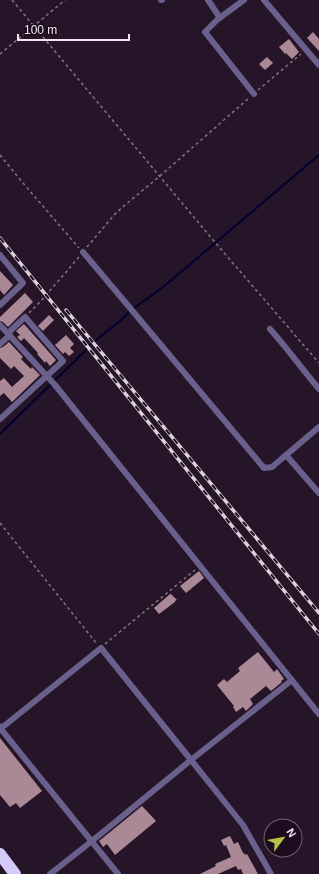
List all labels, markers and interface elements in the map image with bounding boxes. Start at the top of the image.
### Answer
scale bar [18,16,129,42]
text: 100 m [24,23,57,37]
north arrow [263,818,303,858]
text: N [284,826,299,839]

